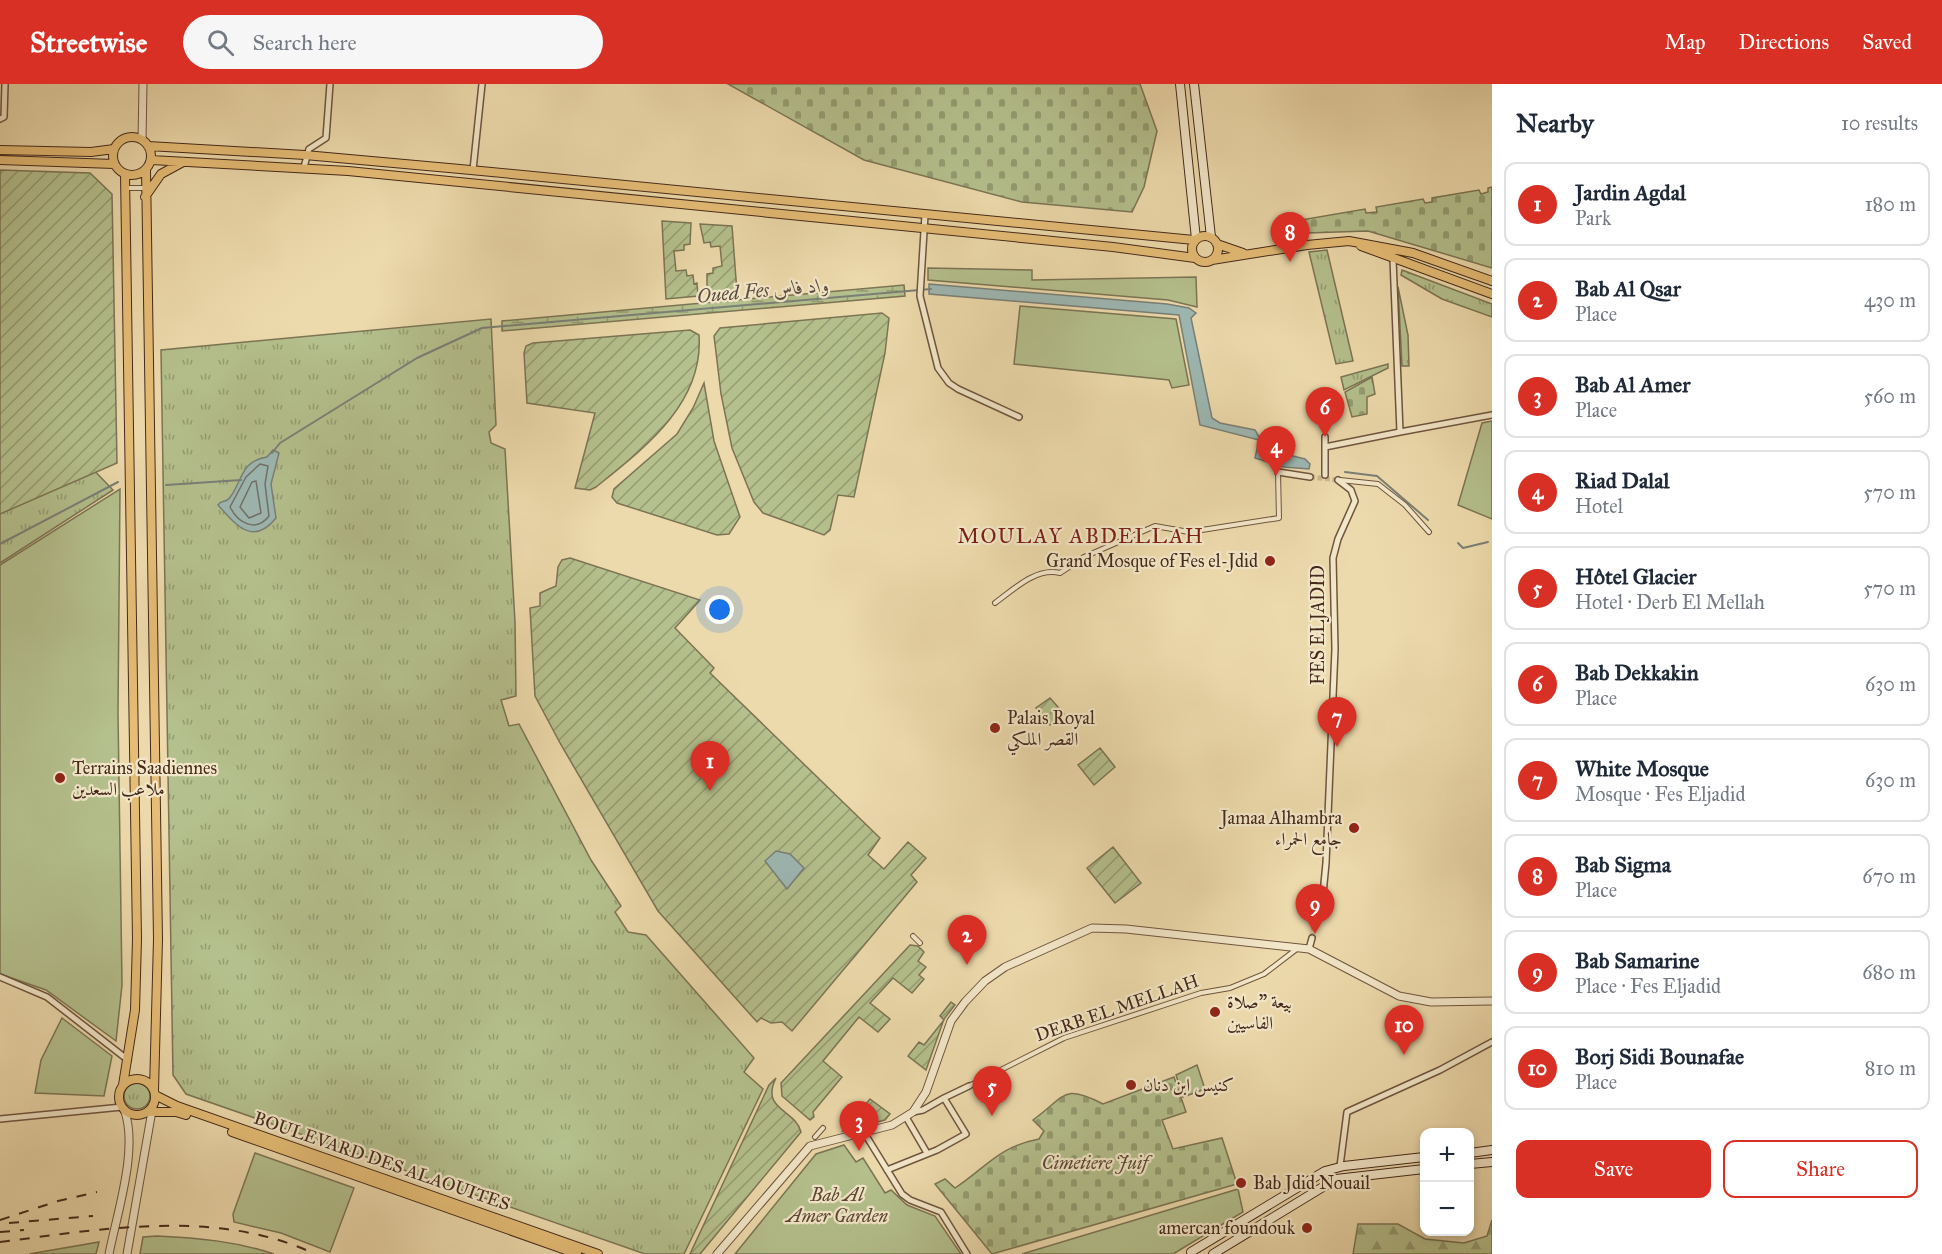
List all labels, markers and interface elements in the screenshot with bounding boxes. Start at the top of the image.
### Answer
search box [183,15,603,69]
text: Streetwise [30,25,147,60]
icon: search [204,26,237,59]
text: Search here [252,29,357,56]
text: Map [1665,29,1706,55]
text: Directions [1739,29,1829,55]
text: Saved [1862,29,1912,55]
text: Nearby [1516,107,1594,139]
text: 10 results [1841,111,1918,135]
text: Jardin Agdal [1575,179,1686,206]
text: 1 [1534,192,1541,216]
text: 180 m [1865,192,1916,216]
text: Park [1575,206,1611,230]
pin: 8 [1270,212,1310,262]
water label: Oued Fes واد فاس [696,272,830,308]
text: Bab Al Qsar [1575,275,1681,302]
text: 2 [1533,288,1542,312]
text: 430 m [1864,288,1916,312]
text: Place [1575,302,1617,326]
text: Bab Al Amer [1575,371,1690,398]
text: 3 [1534,384,1542,408]
text: 560 m [1864,384,1916,408]
pin: 6 [1306,388,1344,437]
text: Place [1575,398,1617,422]
pin: 4 [1256,426,1296,476]
text: Riad Dalal [1575,467,1669,494]
text: 4 [1532,480,1543,504]
text: 570 m [1863,480,1916,504]
text: Hotel [1575,494,1623,518]
district label: MOULAY ABDELLAH [958,523,1205,549]
place label: Grand Mosque of Fes el-Jdid [1046,550,1258,573]
marker: Grand Mosque of Fes el-Jdid [1263,554,1277,568]
text: Hôtel Glacier [1575,563,1697,590]
street label: FES ELJADID [1307,565,1330,685]
text: 5 [1533,576,1542,600]
text: 570 m [1863,576,1916,600]
text: Hotel · Derb El Mellah [1575,590,1765,614]
your location [705,595,734,624]
text: Bab Dekkakin [1575,659,1699,686]
text: 6 [1532,672,1543,696]
text: 630 m [1865,672,1916,696]
text: Place [1575,686,1617,710]
pin: 7 [1318,698,1356,747]
place label: Palais Royal القصر الملكي [1007,707,1095,756]
marker: Palais Royal القصر الملكي [988,721,1002,735]
pin: 1 [690,742,730,791]
text: White Mosque [1575,755,1709,782]
place label: Terrains Saadiennes ملاعب السعدين [72,757,217,801]
text: 7 [1532,768,1543,792]
text: 630 m [1865,768,1916,792]
marker: Terrains Saadiennes ملاعب السعدين [53,771,67,785]
text: Mosque · Fes Eljadid [1575,782,1746,806]
place label: Jamaa Alhambra جامع الحمراء [1219,807,1342,855]
marker: Jamaa Alhambra جامع الحمراء [1347,821,1361,835]
text: Bab Sigma [1575,851,1671,878]
text: 8 [1532,864,1543,888]
text: 670 m [1862,864,1916,888]
text: Place [1575,878,1617,902]
pin: 9 [1296,884,1334,934]
pin: 2 [948,916,986,965]
text: Bab Samarine [1575,947,1699,974]
text: 9 [1532,960,1543,984]
text: 680 m [1862,960,1916,984]
street label: DERB EL MELLAH [1032,970,1202,1046]
text: Place · Fes Eljadid [1575,974,1721,998]
place label: بيعة "صلاة الفاسيين [1227,991,1292,1034]
marker: بيعة "صلاة الفاسيين [1208,1005,1222,1019]
pin: 10 [1384,1006,1424,1055]
text: Borj Sidi Bounafae [1575,1043,1744,1070]
text: 10 [1528,1056,1547,1080]
text: 810 m [1865,1056,1916,1080]
pin: 5 [972,1066,1012,1116]
text: Place [1575,1070,1617,1094]
place label: كنيس ابن دنان [1143,1074,1234,1097]
marker: كنيس ابن دنان [1124,1078,1138,1092]
pin: 3 [840,1102,878,1151]
street label: BOULEVARD DES ALAOUITES [251,1107,513,1215]
map controls [1420,1128,1474,1236]
button: + [1420,1128,1474,1182]
button: Save [1516,1140,1711,1198]
button: Share [1723,1140,1918,1198]
park label: Cimetiere Juif [1042,1152,1153,1174]
place label: Bab Jdid Nouail [1253,1172,1370,1195]
marker: Bab Jdid Nouail [1234,1176,1248,1190]
button: − [1420,1182,1474,1236]
park label: Bab Al Amer Garden [784,1184,888,1227]
place label: amercan foundouk [1159,1217,1296,1239]
marker: amercan foundouk [1300,1221,1314,1235]

